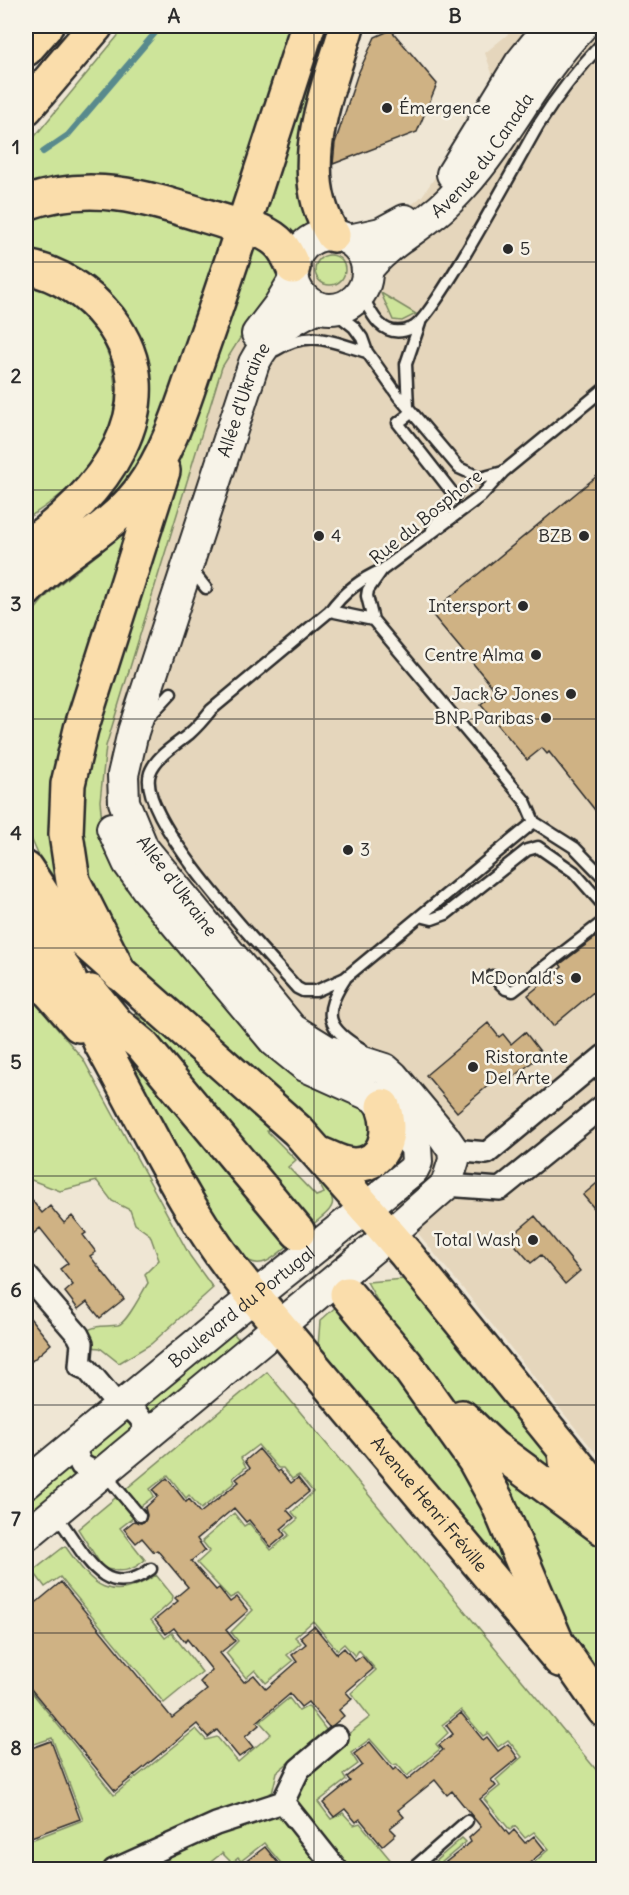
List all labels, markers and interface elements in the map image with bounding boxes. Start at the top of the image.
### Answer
text: A [168,3,181,28]
text: B [448,3,462,28]
street label: Avenue du Canada [426,88,538,223]
place label: Émergence [399,96,491,119]
marker: Émergence [380,101,394,115]
text: 1 [12,134,20,159]
place label: 5 [520,237,530,260]
marker: 5 [501,242,515,256]
street label: Allée d'Ukraine [212,337,275,460]
text: 2 [11,363,22,388]
street label: Rue du Bosphore [365,464,487,569]
place label: 4 [331,524,341,547]
place label: BZB [538,524,572,547]
marker: 4 [312,529,326,543]
marker: BZB [577,529,591,543]
text: 3 [10,591,22,616]
place label: Intersport [428,594,511,617]
marker: Intersport [516,599,530,613]
place label: Centre Alma [424,643,524,666]
marker: Centre Alma [529,648,543,662]
place label: Jack & Jones [451,682,559,705]
marker: Jack & Jones [564,687,578,701]
place label: BNP Paribas [434,706,534,729]
marker: BNP Paribas [539,711,553,725]
text: 4 [10,820,22,845]
street label: Allée d'Ukraine [132,831,223,941]
place label: 3 [360,838,370,861]
marker: 3 [341,843,355,857]
place label: McDonald's [471,966,564,989]
marker: McDonald's [569,971,583,985]
place label: Ristorante Del Arte [485,1045,568,1089]
text: 5 [10,1049,22,1074]
marker: Ristorante Del Arte [466,1060,480,1074]
place label: Total Wash [433,1228,521,1251]
marker: Total Wash [526,1233,540,1247]
street label: Boulevard du Portugal [164,1241,319,1373]
text: 6 [10,1277,22,1302]
street label: Avenue Henri Fréville [366,1431,493,1576]
text: 7 [11,1506,21,1531]
text: 8 [10,1735,22,1760]

